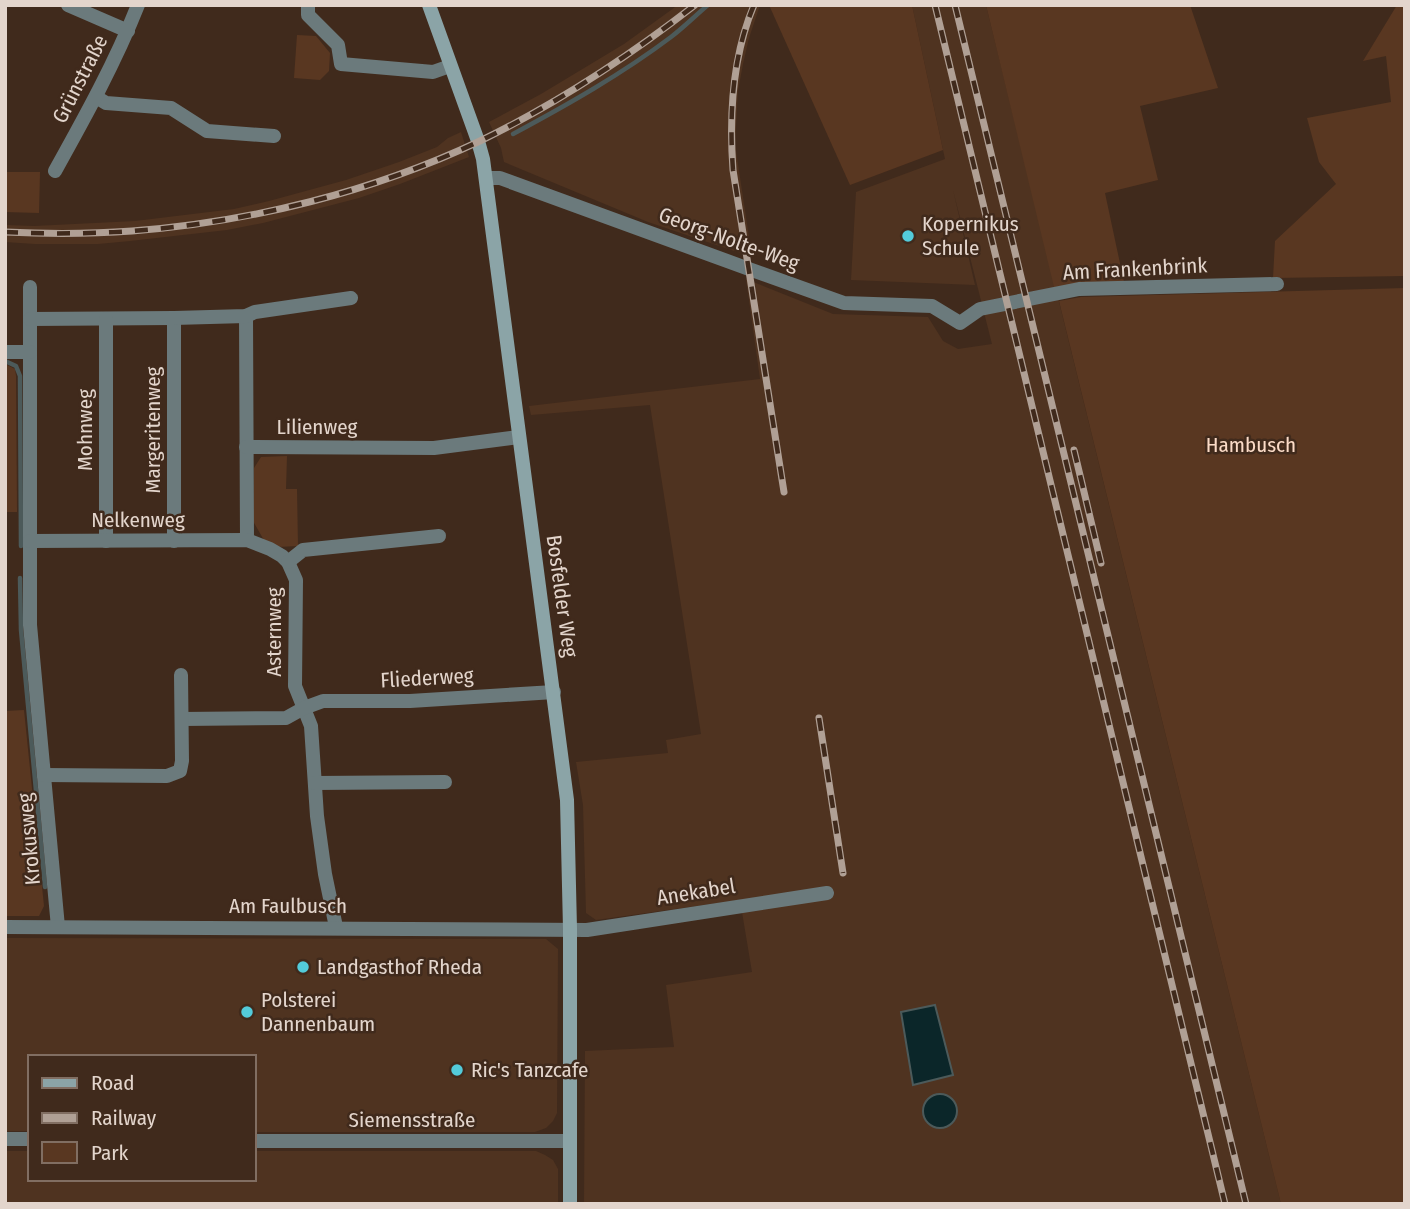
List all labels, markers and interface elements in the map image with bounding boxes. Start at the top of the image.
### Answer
street label: Grünstraße [47,30,113,128]
street label: Georg-Nolte-Weg [655,202,803,277]
place label: Kopernikus Schule [922,211,1019,261]
marker: Kopernikus Schule [900,228,916,244]
street label: Am Frankenbrink [1062,252,1208,286]
street label: Margeritenweg [140,366,166,493]
street label: Mohnweg [72,389,98,471]
street label: Lilienweg [277,414,358,440]
park label: Hambusch [1206,432,1296,458]
street label: Nelkenweg [91,507,185,533]
street label: Bosfelder Weg [541,533,583,659]
street label: Asternweg [261,587,287,677]
street label: Fliederweg [380,663,474,693]
street label: Krokusweg [12,792,46,886]
street label: Anekabel [655,873,738,911]
street label: Am Faulbusch [229,893,347,919]
place label: Landgasthof Rheda [317,954,482,980]
marker: Landgasthof Rheda [295,959,311,975]
place label: Polsterei Dannenbaum [261,987,375,1037]
marker: Polsterei Dannenbaum [239,1004,255,1020]
legend [28,1055,256,1181]
place label: Ric's Tanzcafe [471,1057,589,1083]
marker: Ric's Tanzcafe [449,1062,465,1078]
text: Road [91,1070,135,1096]
text: Railway [91,1105,157,1131]
street label: Siemensstraße [349,1107,475,1133]
text: Park [91,1140,129,1166]

